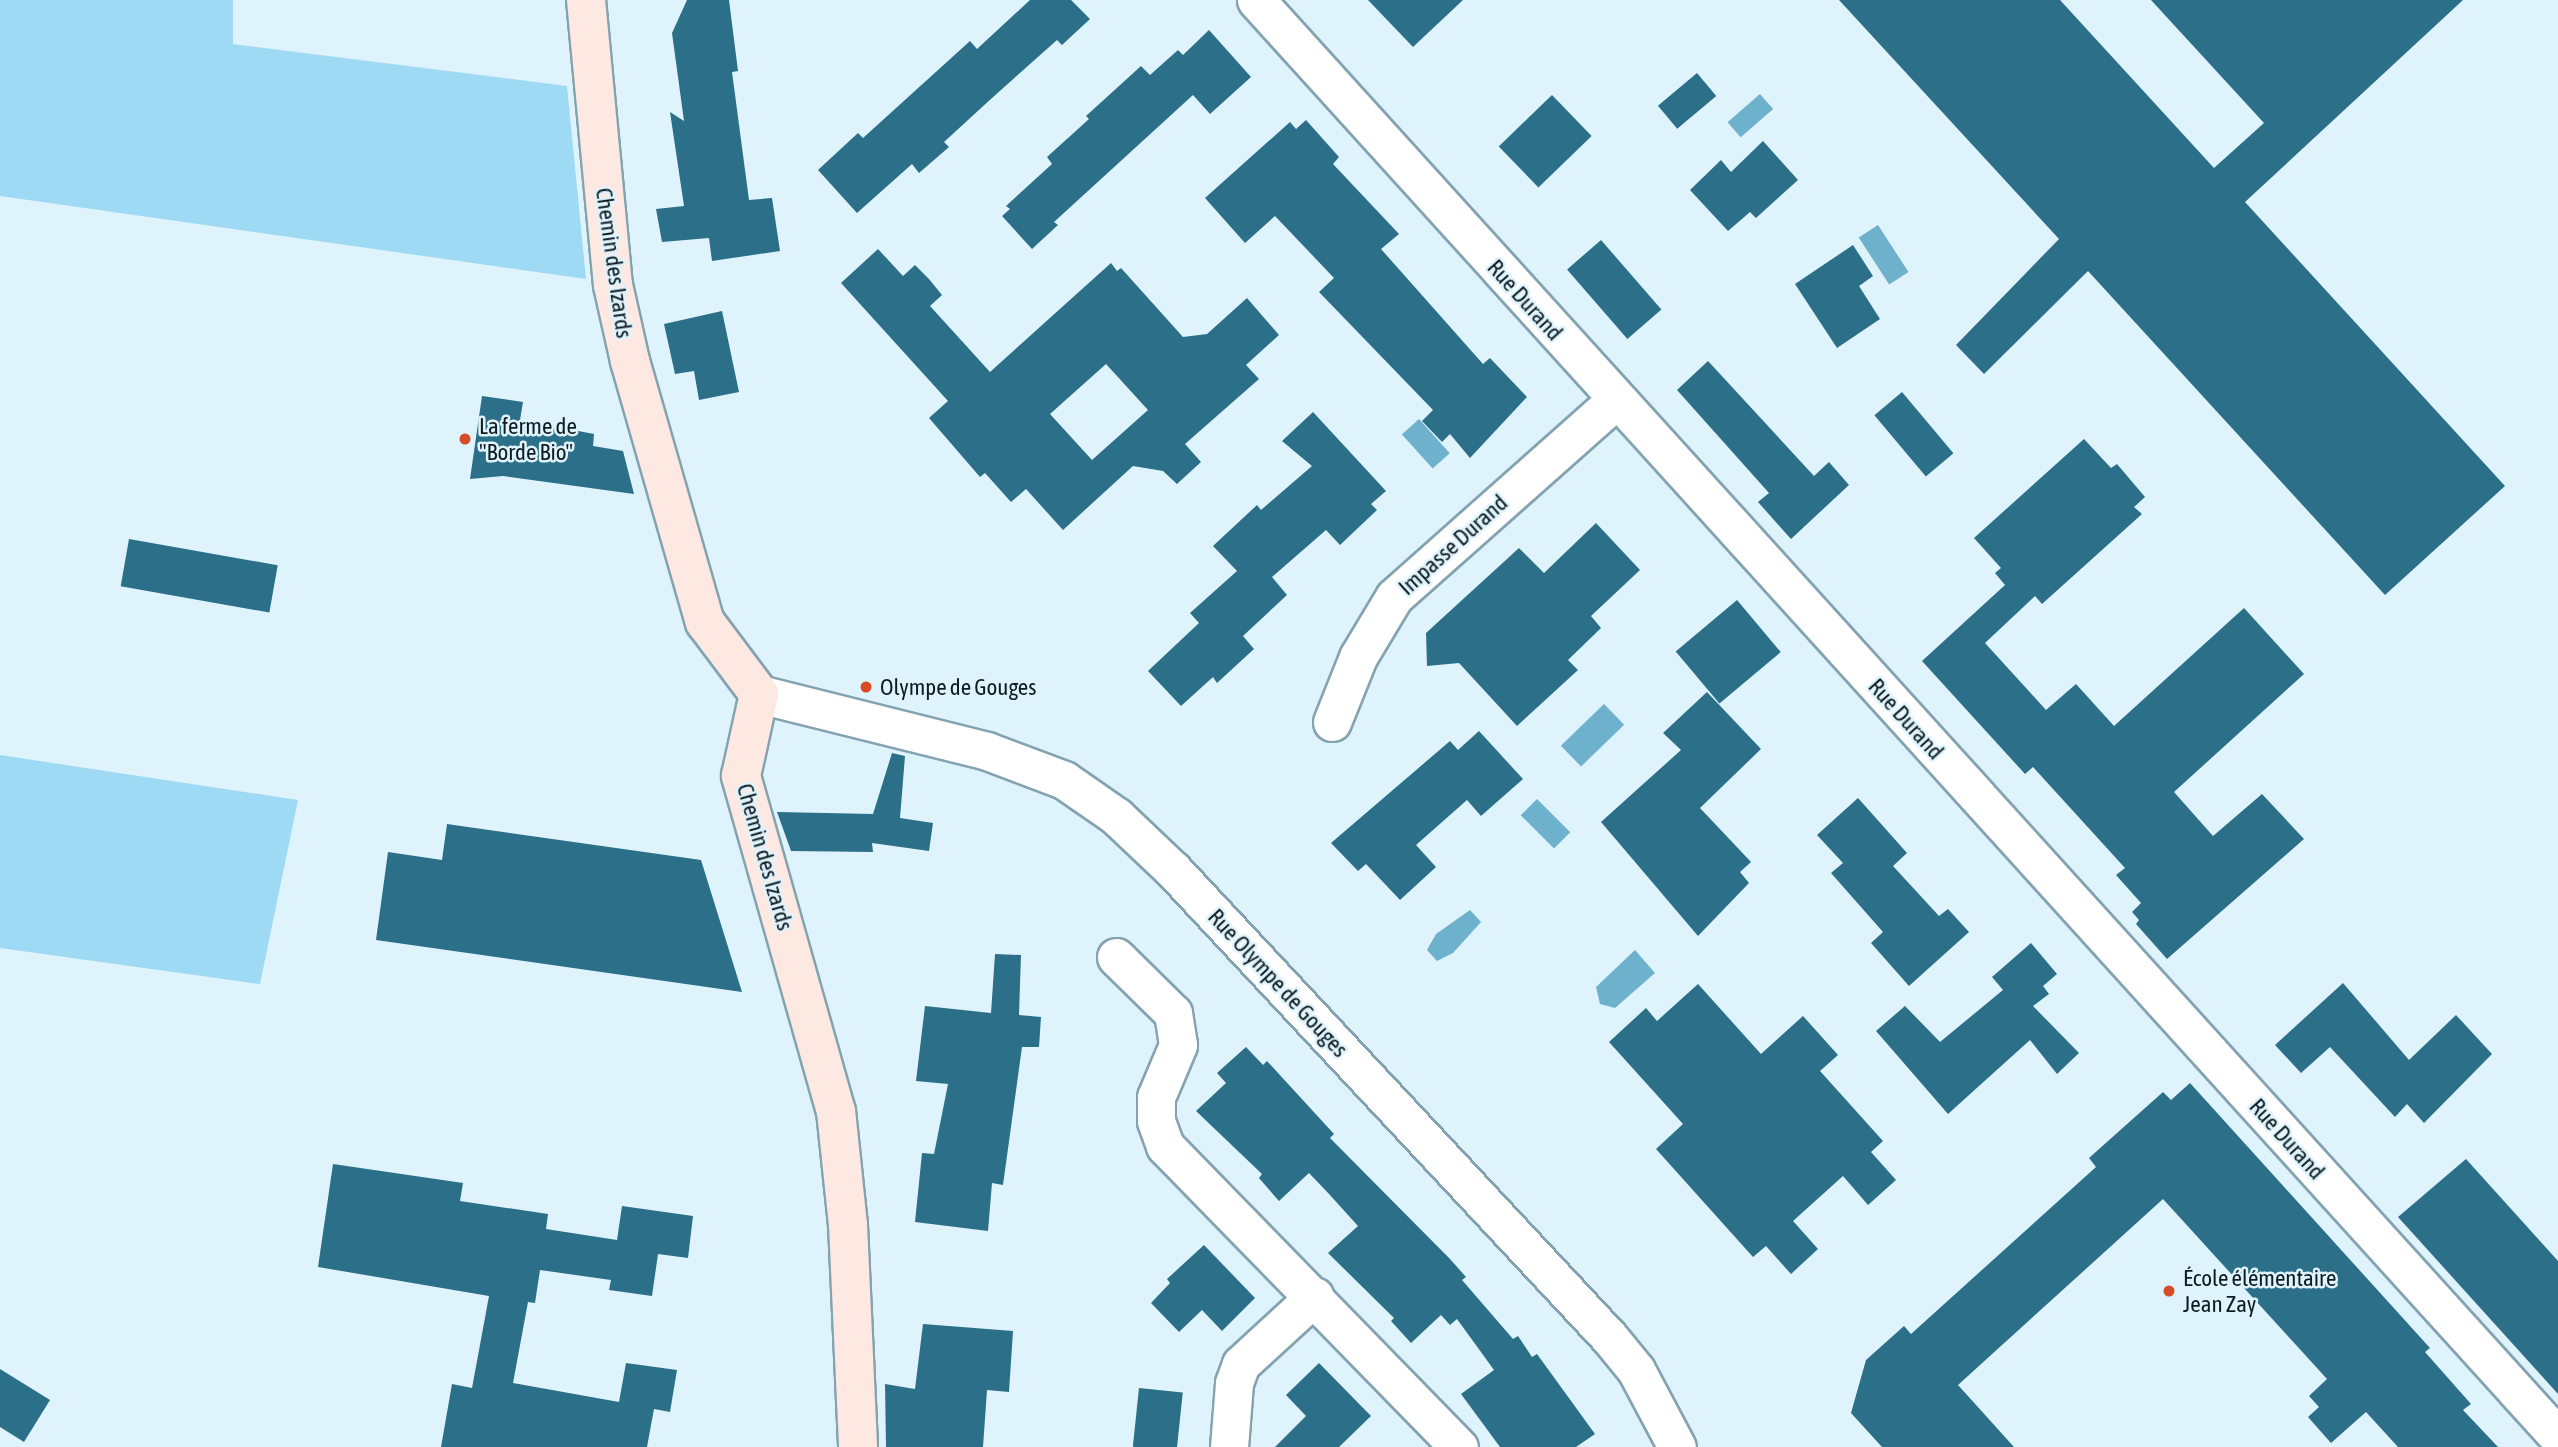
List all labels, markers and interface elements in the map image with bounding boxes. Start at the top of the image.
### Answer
street label: Chemin des Izards [590,186,638,340]
street label: Rue Durand [1482,254,1568,346]
place label: La ferme de "Borde Bio" [479,412,577,466]
marker: La ferme de "Borde Bio" [457,431,473,447]
street label: Impasse Durand [1393,489,1513,601]
place label: Olympe de Gouges [880,673,1036,701]
street label: Rue Durand [1863,673,1949,765]
marker: Olympe de Gouges [858,679,874,695]
street label: Chemin des Izards [731,780,799,934]
street label: Rue Olympe de Gouges [1202,903,1354,1063]
street label: Rue Durand [2244,1093,2330,1185]
place label: École élémentaire Jean Zay [2183,1264,2336,1318]
marker: École élémentaire Jean Zay [2161,1283,2177,1299]

